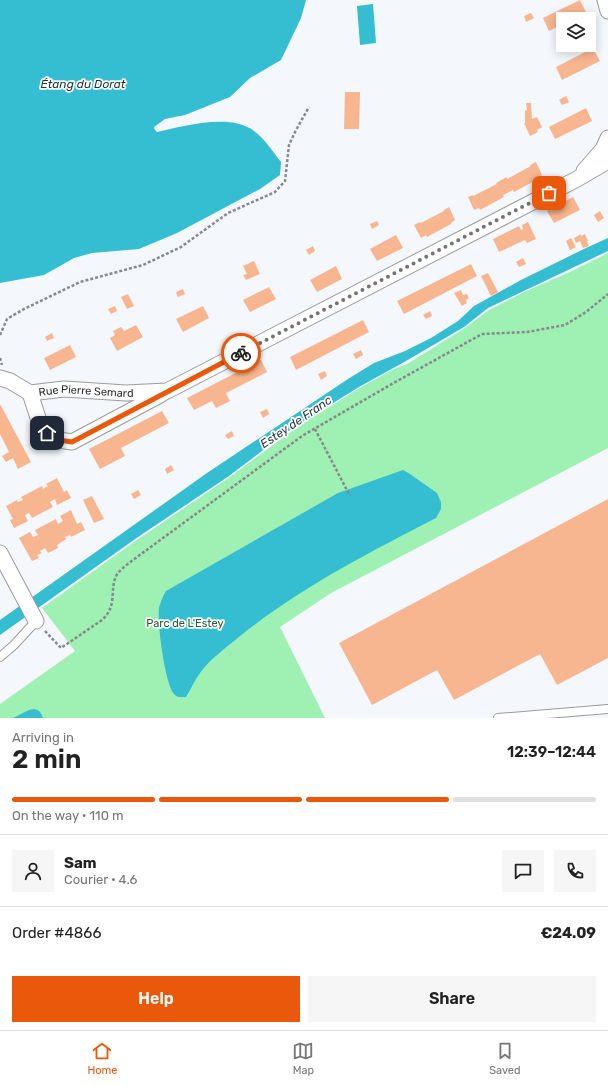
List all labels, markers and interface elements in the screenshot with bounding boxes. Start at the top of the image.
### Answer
map controls [556,12,596,52]
button: layers [556,12,596,52]
water label: Étang du Dorat [41,77,126,91]
pin [532,176,566,210]
icon: bag [538,182,560,204]
courier [221,333,261,373]
icon: bike [230,342,252,364]
street label: Rue Pierre Semard [38,382,134,400]
water label: Estey de Franc [258,393,335,451]
pin [30,416,64,450]
icon: home [36,422,58,444]
park label: Parc de L'Estey [146,617,224,630]
text: Arriving in [12,730,74,745]
text: 12:39–12:44 [507,743,596,761]
text: 2 min [12,744,81,775]
text: On the way · 110 m [12,808,124,823]
button: person [12,850,54,892]
button: chat [502,850,544,892]
button: phone [554,850,596,892]
text: Sam [64,854,97,872]
text: Courier · 4.6 [64,872,137,887]
text: Order #4866 [12,924,101,942]
text: €24.09 [540,924,596,942]
button: Help [12,976,300,1022]
button: Share [308,976,596,1022]
tab: Home [87,1040,118,1077]
tab: Map [292,1040,314,1077]
tab: Saved [489,1040,521,1077]

